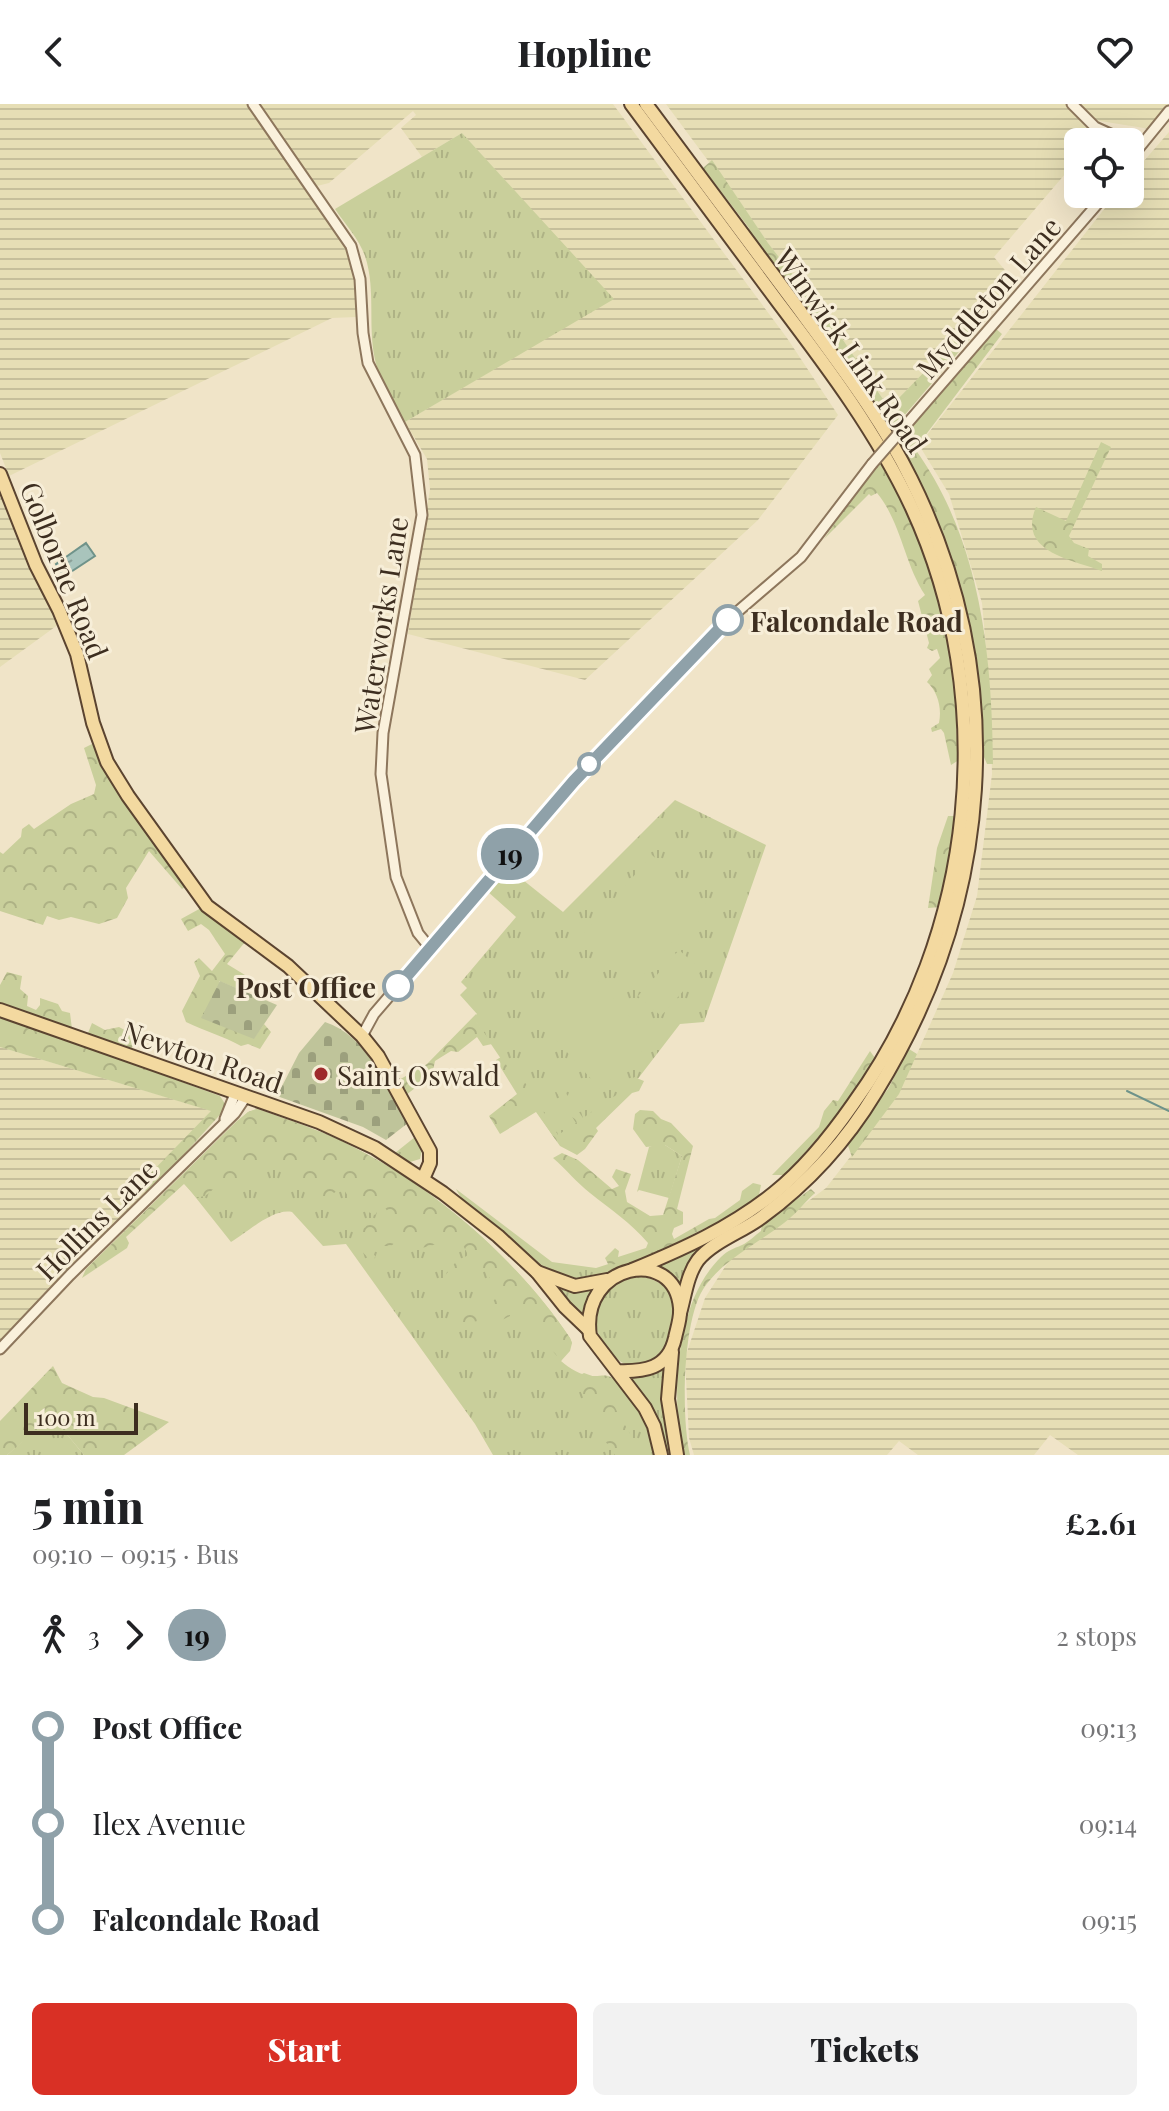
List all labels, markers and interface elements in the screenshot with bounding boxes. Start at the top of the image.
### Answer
text: Hopline [517,28,652,76]
icon: back [32,30,76,74]
icon: heart [1093,30,1137,74]
map controls [1064,128,1144,208]
button: locate [1064,128,1144,208]
street label: Myddleton Lane [908,208,1068,386]
street label: Winwick Link Road [767,240,937,460]
street label: Golborne Road [13,476,117,664]
street label: Waterworks Lane [344,514,415,737]
place label: Falcondale Road [750,602,963,639]
marker: Falcondale Road [713,605,743,635]
unlabelled marker [578,753,600,775]
line badge: 19 [474,828,546,880]
text: 19 [497,835,523,872]
place label: Post Office [236,968,376,1005]
marker: Post Office [383,971,413,1001]
street label: Newton Road [118,1011,288,1101]
place label: Saint Oswald [337,1056,500,1093]
marker: Saint Oswald [312,1065,330,1083]
street label: Hollins Lane [27,1150,165,1288]
scale bar [24,1399,138,1435]
text: 100 m [36,1402,96,1432]
text: 5 min [32,1476,144,1535]
text: £2.61 [1065,1503,1137,1543]
text: 09:10 – 09:15 · Bus [32,1536,239,1571]
icon: walk [32,1613,76,1657]
icon: forward [112,1613,156,1657]
text: 19 [184,1616,210,1653]
text: 3 [88,1618,100,1653]
text: 2 stops [1056,1618,1137,1653]
text: Post Office [92,1707,242,1747]
text: 09:13 [1080,1710,1137,1745]
text: Ilex Avenue [92,1803,246,1843]
text: 09:14 [1079,1806,1137,1841]
text: Falcondale Road [92,1899,320,1939]
text: 09:15 [1081,1902,1137,1937]
button: Start [32,2003,577,2095]
button: Tickets [593,2003,1137,2095]

